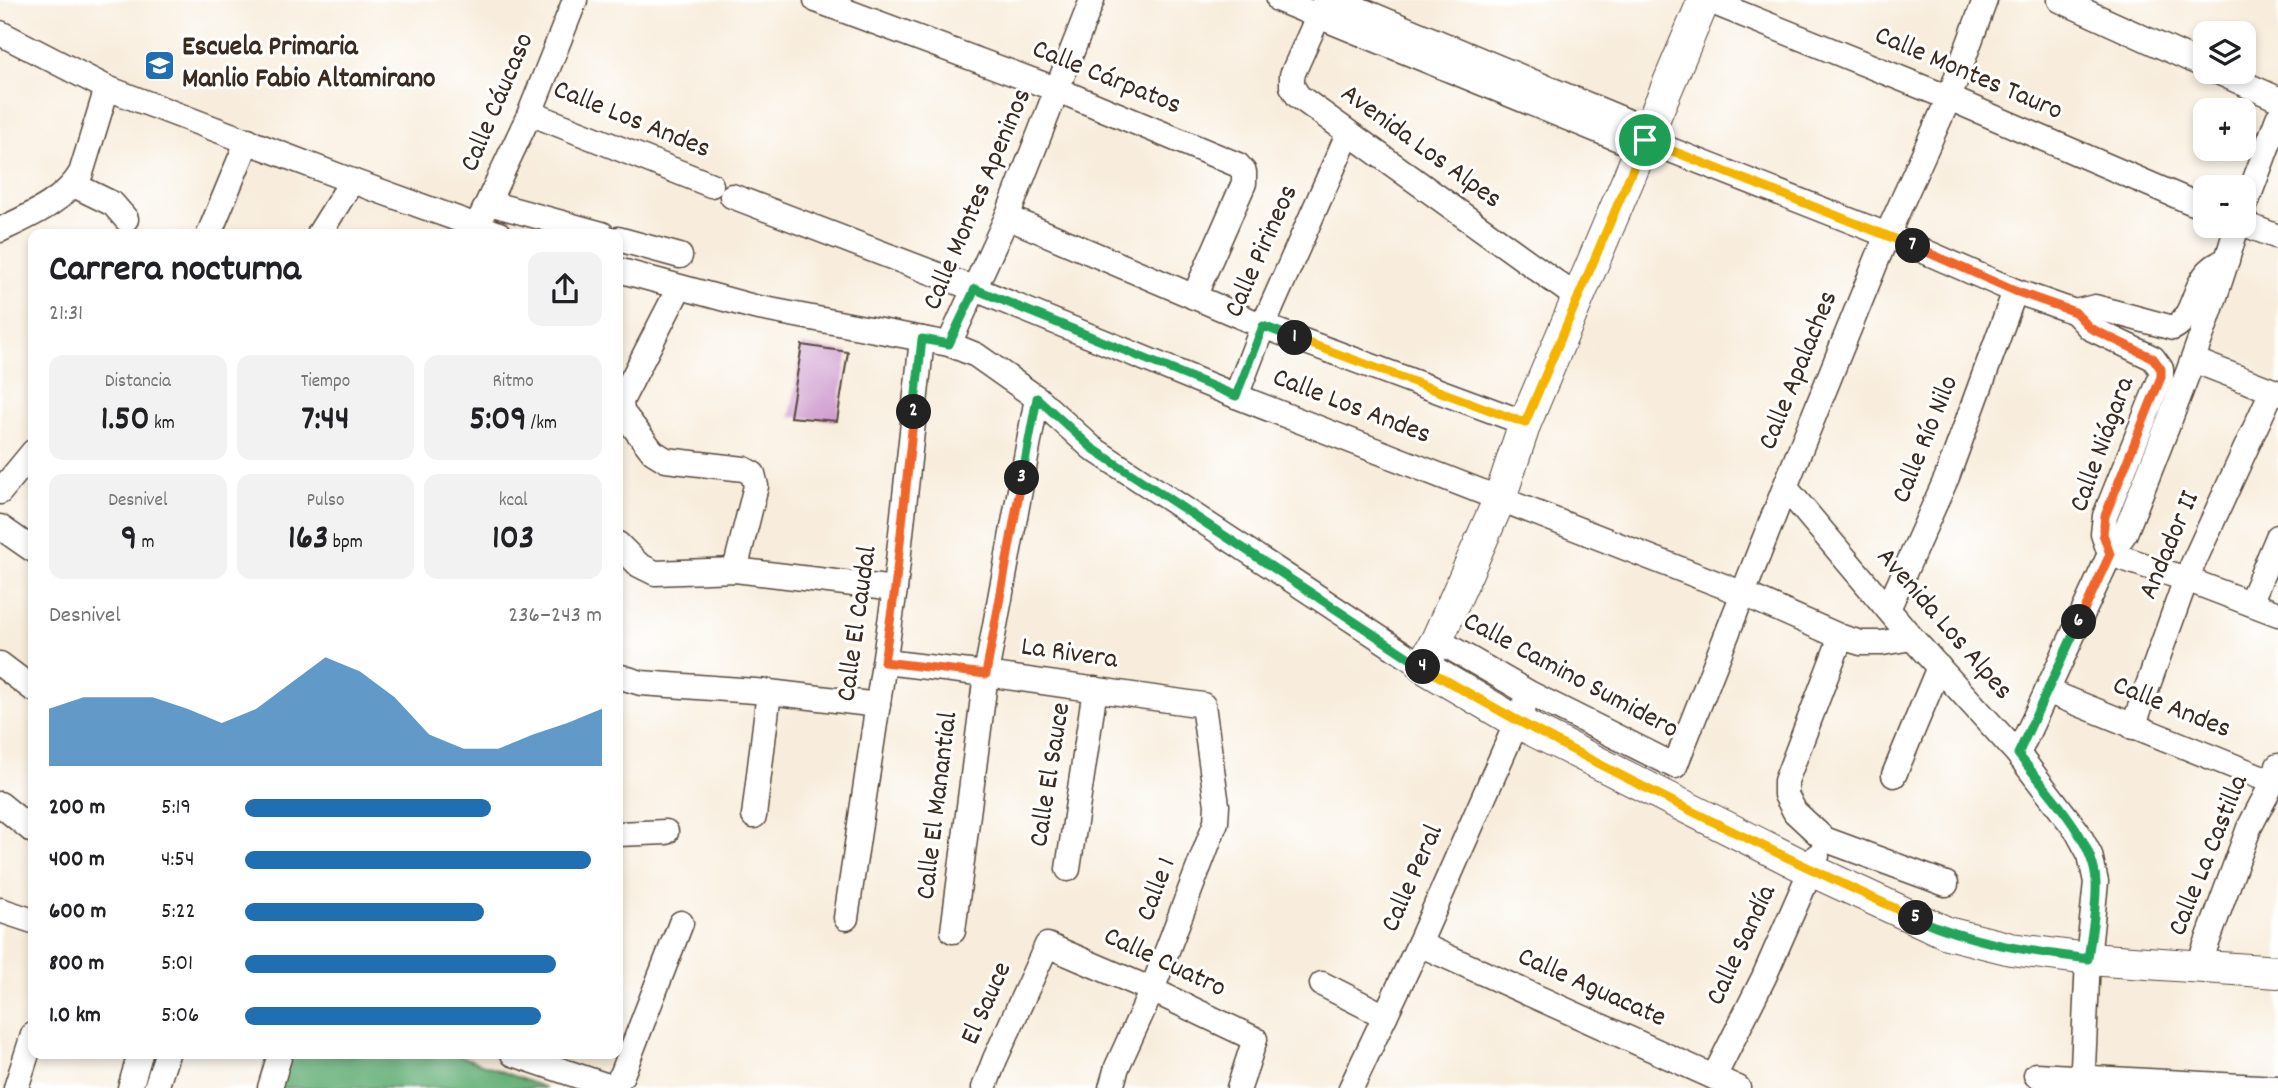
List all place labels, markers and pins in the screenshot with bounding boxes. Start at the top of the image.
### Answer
place label: Escuela Primaria Manlio Fabio Altamirano [182,29,436,101]
school or university icon: Escuela Primaria Manlio Fabio Altamirano [142,48,176,82]
pin [1615,110,1675,170]
pin: 7 [1896,229,1930,264]
pin: 1 [1278,320,1312,356]
pin: 2 [897,394,932,430]
pin: 3 [1004,461,1040,496]
pin: 6 [2062,604,2096,640]
pin: 4 [1406,650,1440,684]
pin: 5 [1898,900,1934,936]

